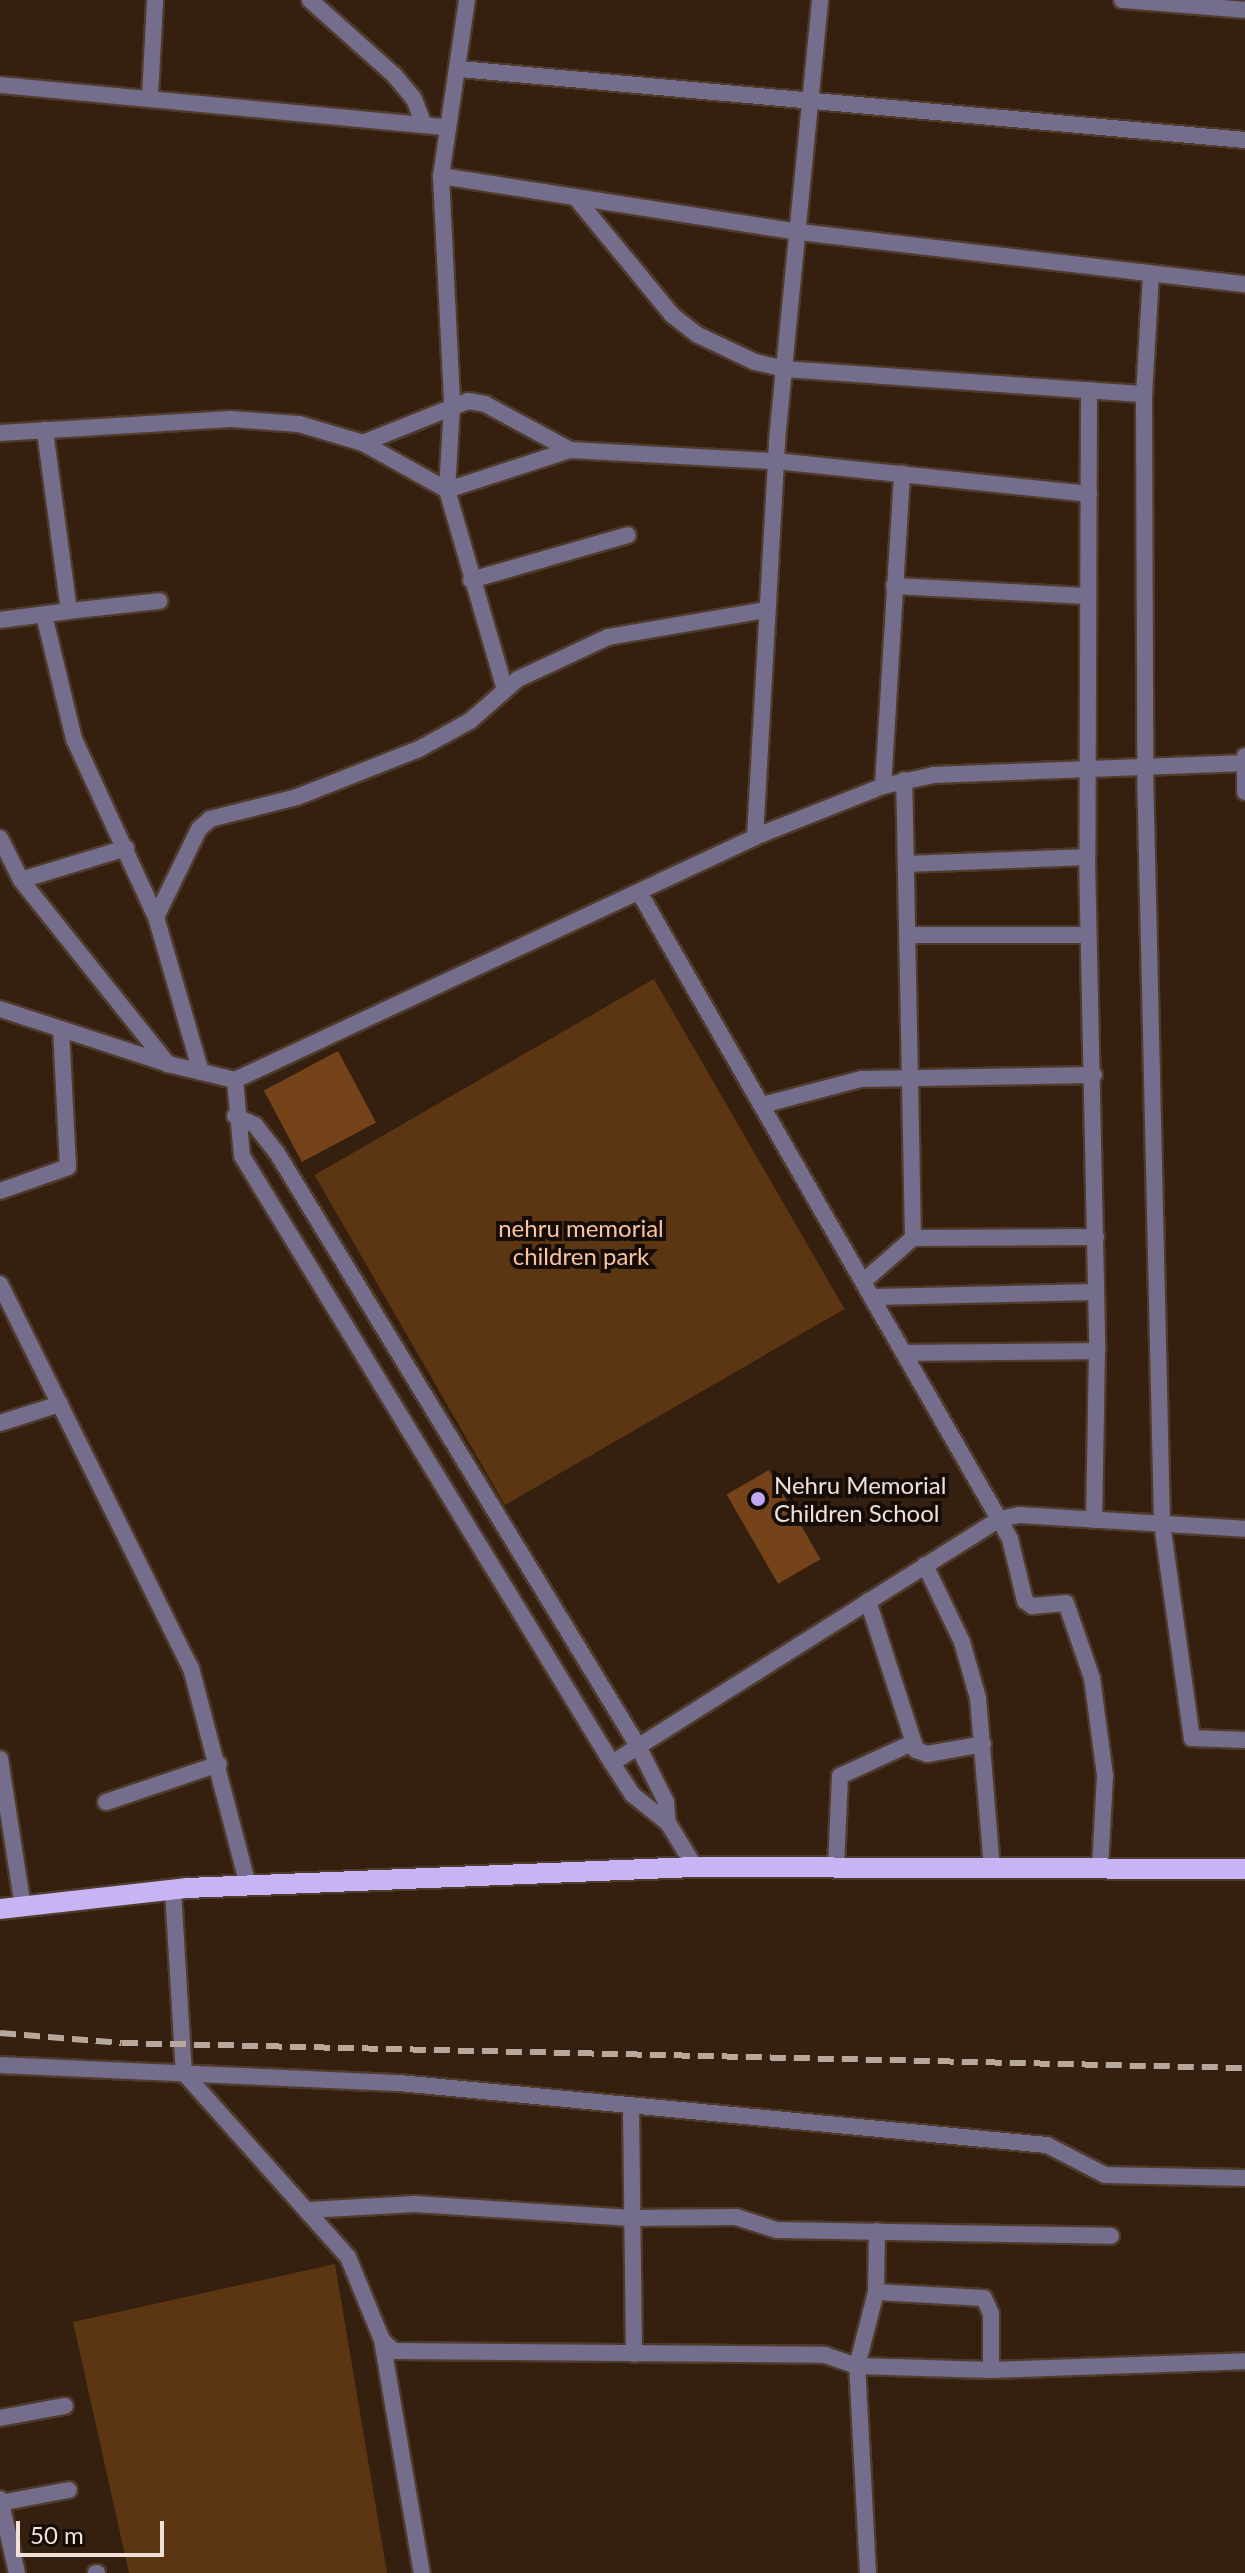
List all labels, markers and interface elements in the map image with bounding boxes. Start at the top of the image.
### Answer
park label: nehru memorial children park [498,1214,664,1270]
place label: Nehru Memorial Children School [774,1471,946,1527]
marker: Nehru Memorial Children School [749,1490,767,1508]
scale bar [20,2505,168,2555]
text: 50 m [30,2520,84,2549]

